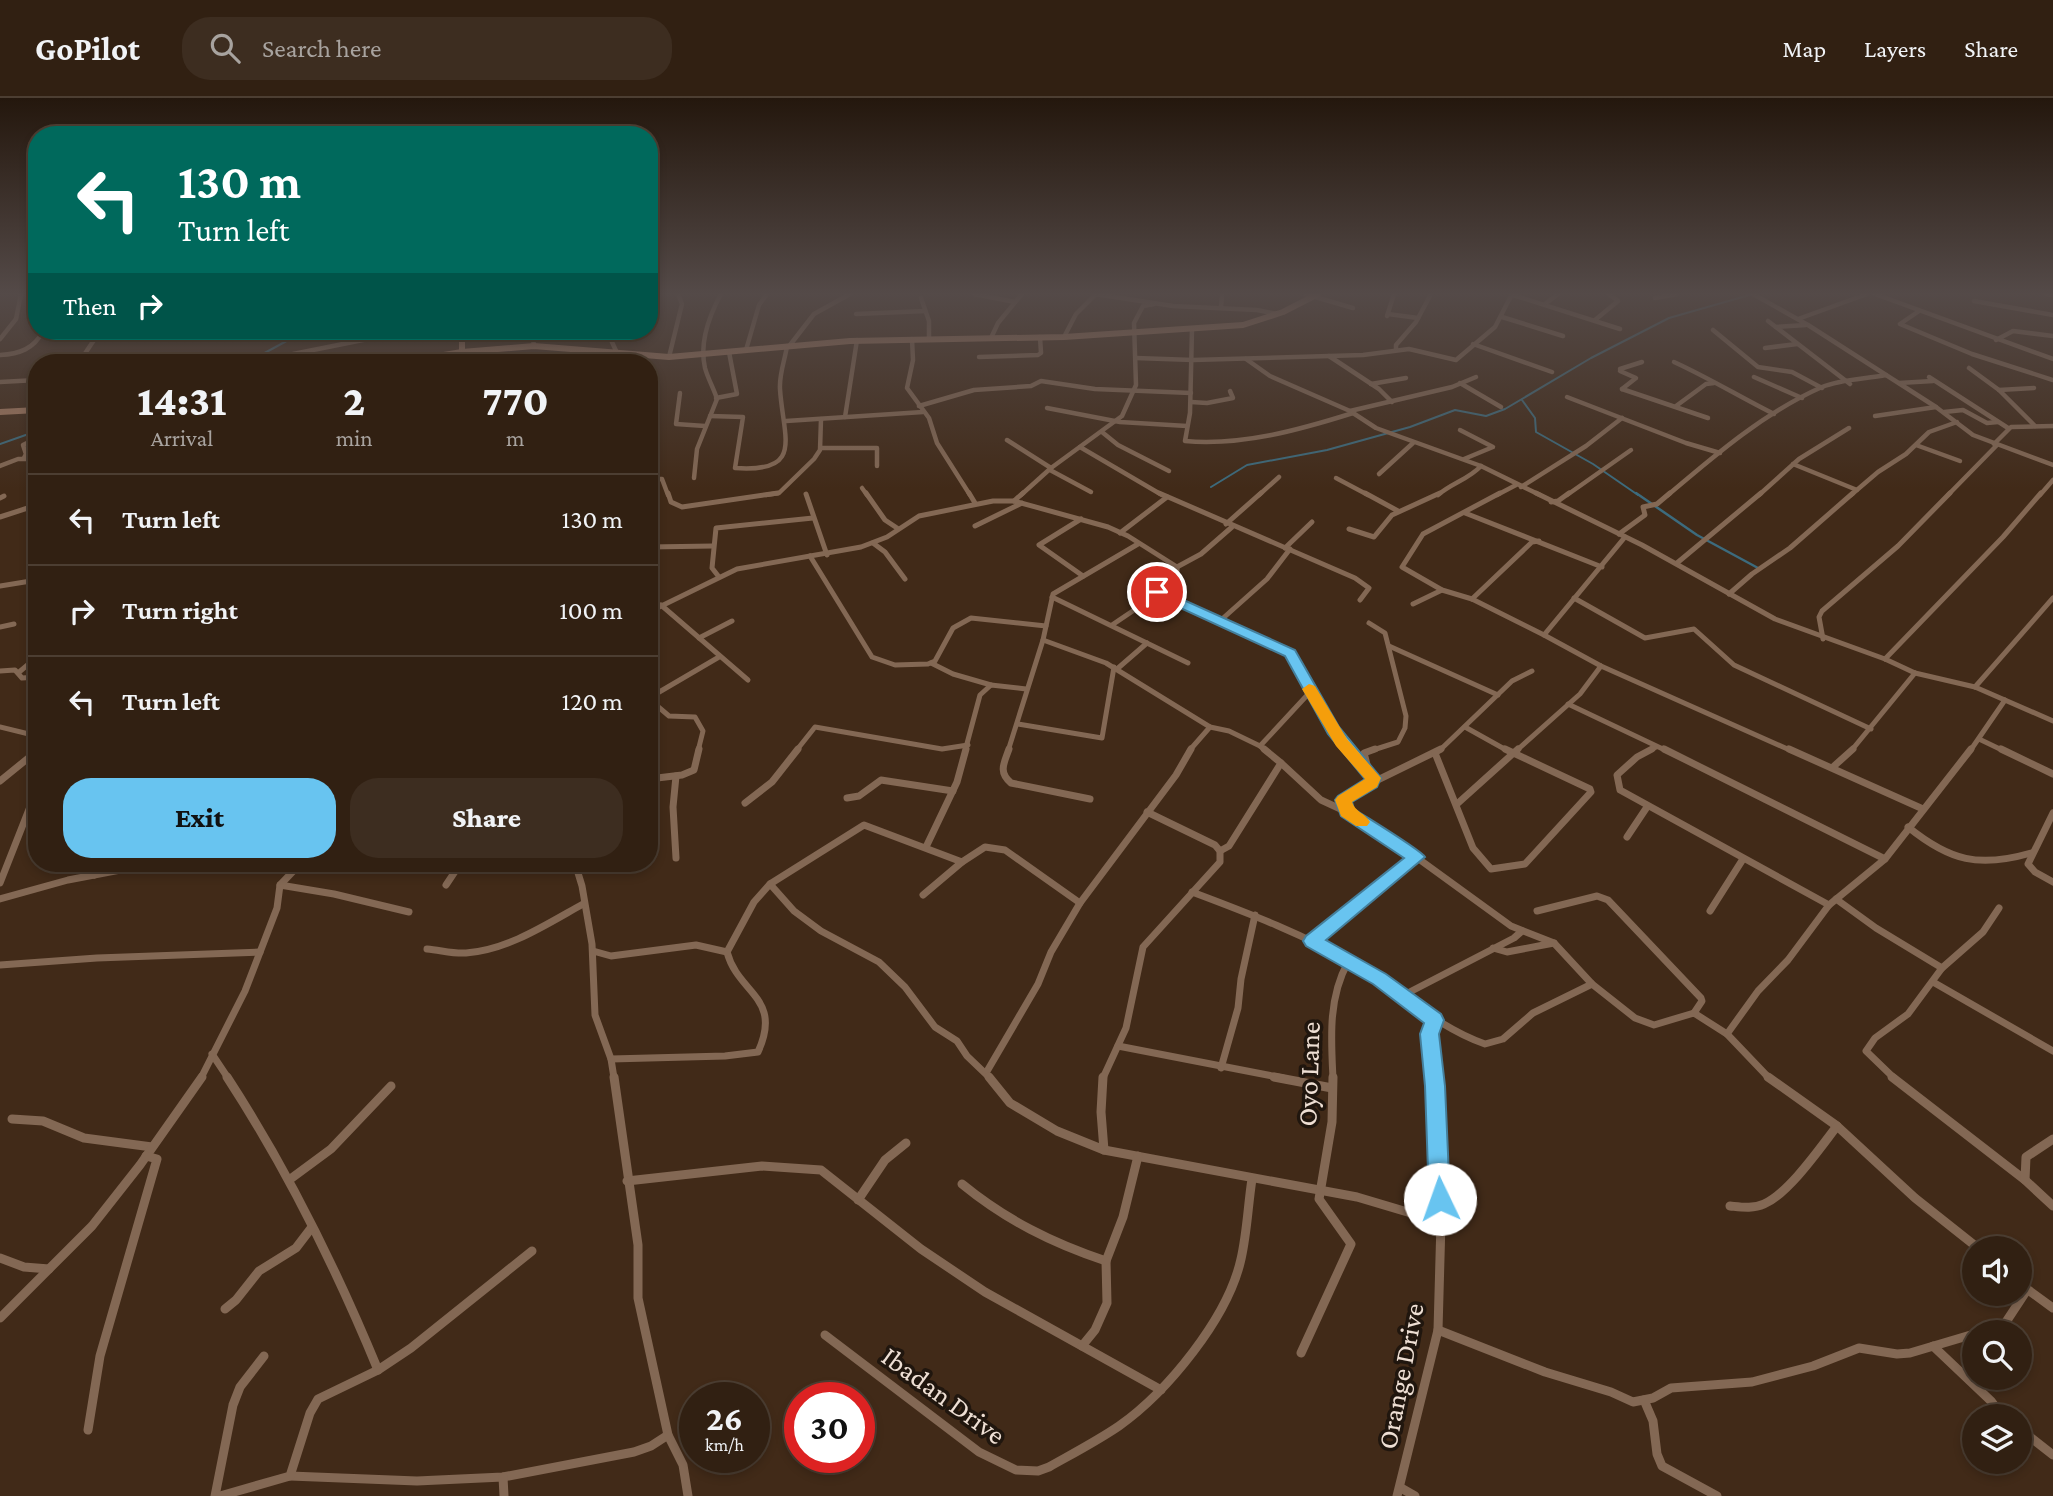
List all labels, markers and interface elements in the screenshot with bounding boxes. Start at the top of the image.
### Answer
search box [182,17,672,80]
icon: search [206,29,244,67]
text: GoPilot [35,30,140,67]
text: Search here [262,34,381,63]
text: Map [1782,35,1826,62]
text: Layers [1864,35,1926,62]
text: Share [1964,35,2018,62]
icon: left [63,154,154,245]
text: 130 m [178,154,301,209]
text: Turn left [178,212,289,248]
icon: right [131,287,169,325]
text: Then [63,292,117,321]
text: 14:31 [137,377,227,424]
text: 2 [343,377,365,424]
text: 770 [482,377,549,424]
text: Arrival [151,425,213,451]
text: min [336,425,373,451]
text: m [506,425,525,451]
icon: left [63,501,101,539]
text: Turn left [122,505,220,534]
text: 130 m [562,505,623,534]
pin [1127,562,1187,622]
icon: arrive [1138,573,1176,611]
icon: right [63,592,101,630]
text: Turn right [122,596,238,625]
text: 100 m [559,596,623,625]
icon: left [63,683,101,721]
text: Turn left [122,687,220,716]
text: 120 m [562,687,623,716]
button: Exit [63,778,336,858]
button: Share [350,778,623,858]
street label: Oyo Lane [1291,1021,1326,1127]
position arrow [1403,1162,1477,1236]
map controls [1962,1236,2032,1474]
button: sound [1962,1236,2032,1306]
street label: Orange Drive [1371,1300,1430,1452]
button: search [1962,1320,2032,1390]
street label: Ibadan Drive [876,1340,1011,1450]
speed limit sign: 30 [784,1382,875,1473]
text: 26 [706,1399,743,1438]
button: layers [1962,1404,2032,1474]
text: km/h [705,1435,744,1455]

